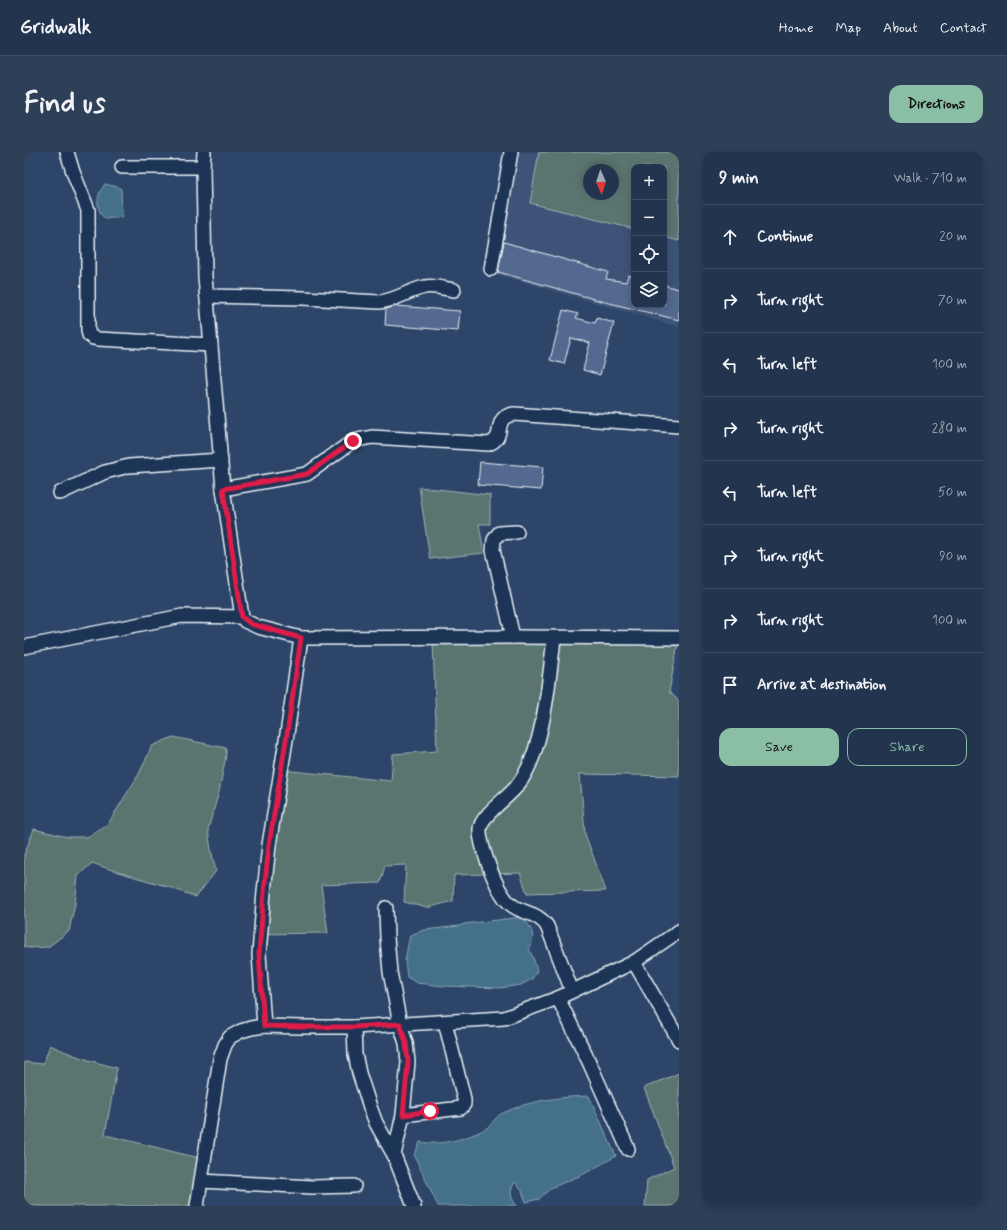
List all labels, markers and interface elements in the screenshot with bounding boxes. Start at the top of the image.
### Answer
text: Gridwalk [20,15,91,40]
text: Home [779,19,813,37]
text: Map [835,19,861,37]
text: About [883,19,918,37]
text: Contact [940,19,987,37]
button: Directions [889,85,983,123]
text: Find us [24,86,105,123]
north arrow [583,164,619,200]
map controls [631,164,667,308]
button: + [631,164,667,200]
text: 9 min [719,167,759,189]
text: Walk · 710 m [894,170,967,187]
button: − [631,200,667,236]
icon: ahead [719,226,741,248]
text: Continue [757,227,813,247]
text: 20 m [939,228,967,245]
button: locate [631,236,667,272]
button: layers [631,272,667,308]
icon: right [719,290,741,312]
text: Turn right [757,291,824,311]
text: 70 m [938,292,967,309]
icon: left [719,354,741,376]
text: Turn left [757,355,817,375]
text: 100 m [932,356,967,373]
icon: right [719,418,741,440]
text: Turn right [757,419,824,439]
text: 280 m [932,420,967,437]
route end [344,432,362,450]
icon: left [719,482,741,504]
text: Turn left [757,483,817,503]
text: 50 m [938,484,967,501]
icon: right [719,546,741,568]
text: Turn right [757,547,824,567]
text: 90 m [939,548,967,565]
icon: right [719,610,741,632]
text: Turn right [757,611,824,631]
text: 100 m [932,612,967,629]
icon: arrive [719,674,741,696]
text: Arrive at destination [757,675,886,695]
button: Save [719,728,839,766]
button: Share [847,728,967,766]
route start [421,1102,439,1120]

